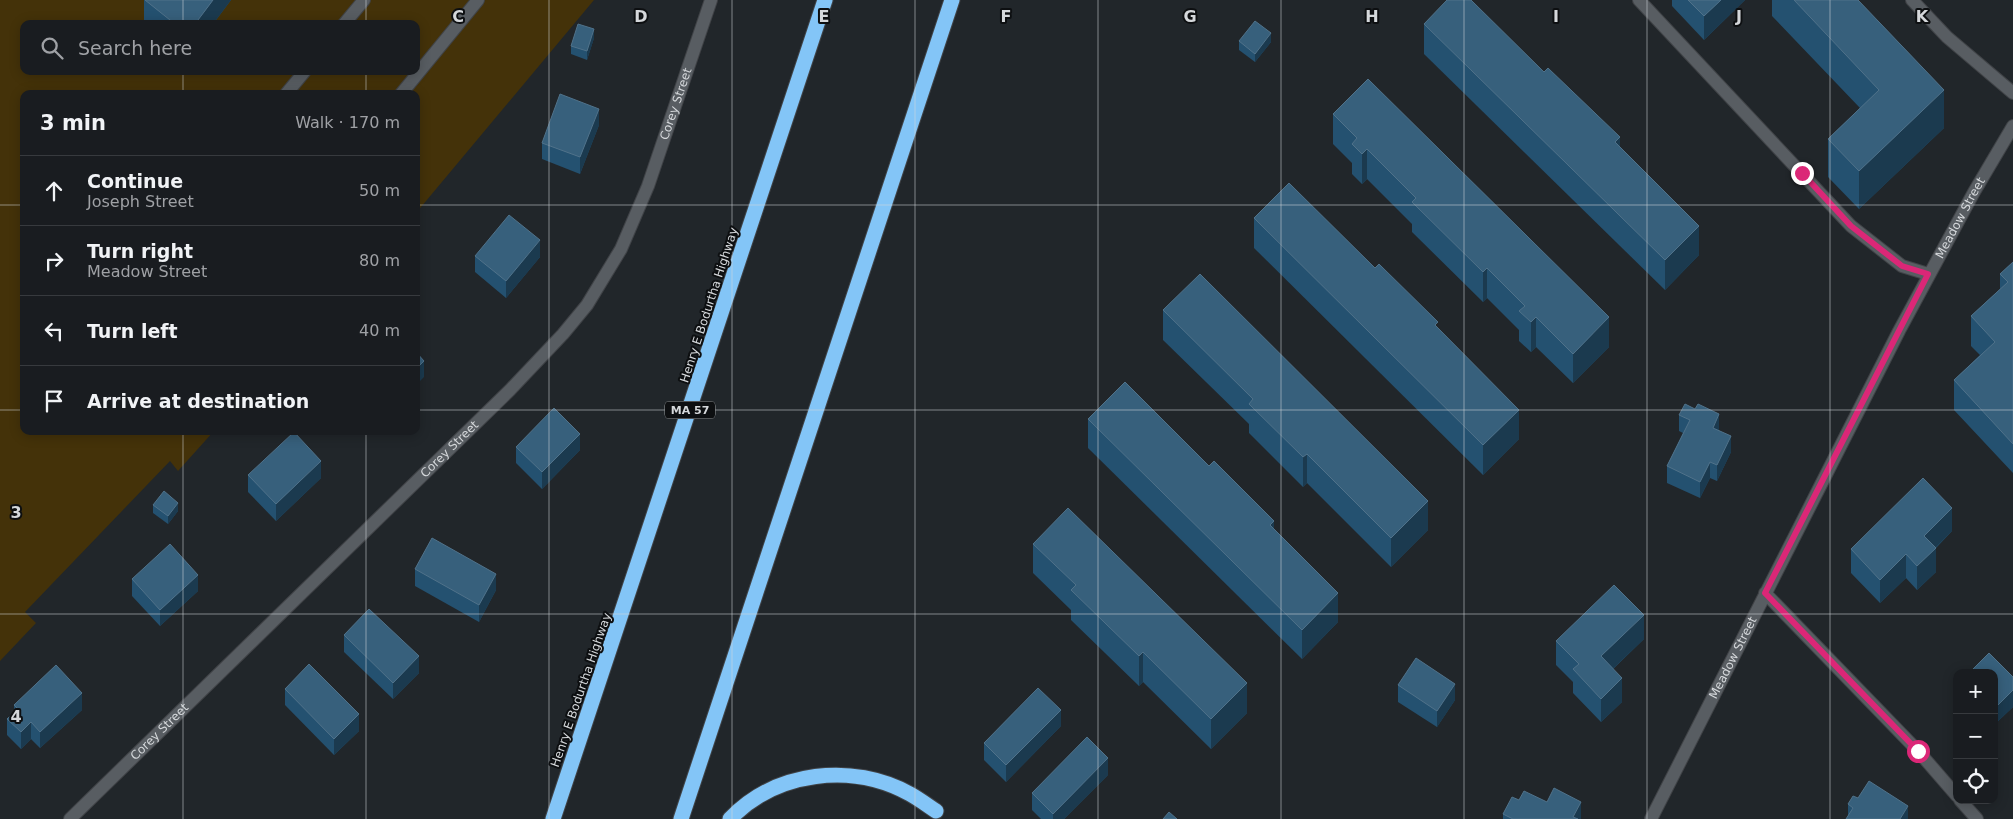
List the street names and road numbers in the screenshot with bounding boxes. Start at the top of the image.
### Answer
street label: Corey Street [657,66,695,142]
street label: Meadow Street [1932,175,1988,261]
street label: Henry E Bodurtha Highway [677,226,741,384]
road number: MA 57 [665,402,715,418]
street label: Corey Street [418,418,482,480]
street label: Henry E Bodurtha Highway [548,611,614,769]
street label: Meadow Street [1706,614,1760,701]
street label: Corey Street [128,700,192,763]

